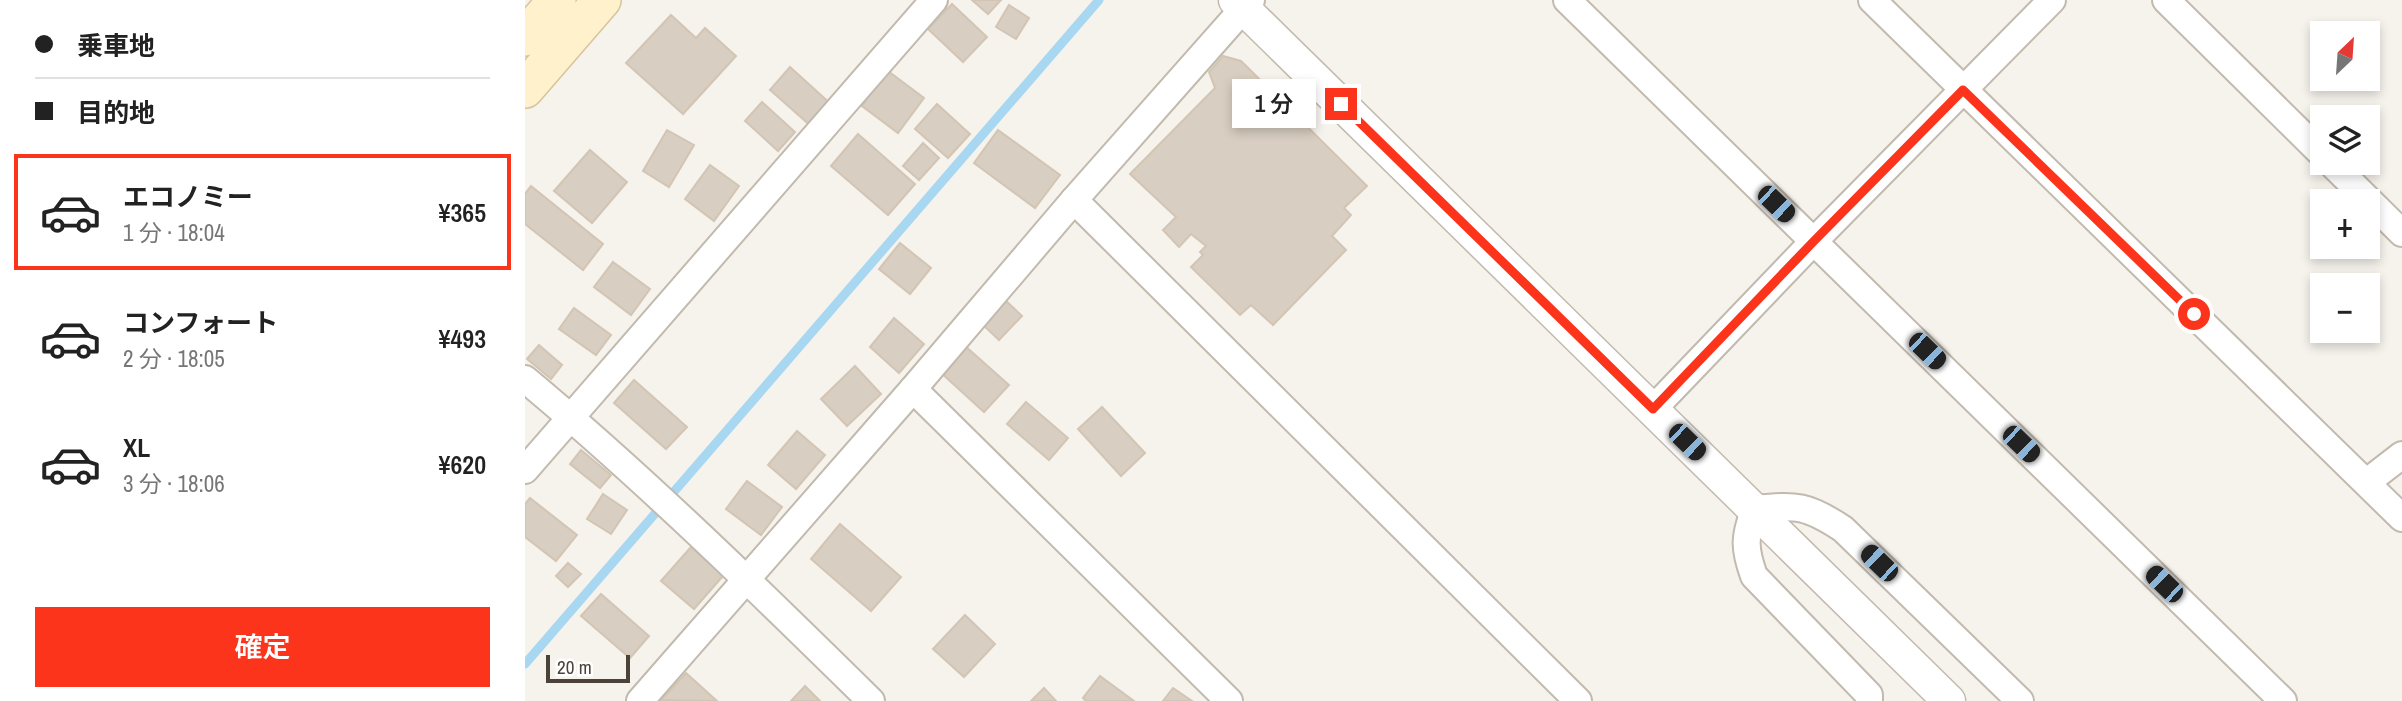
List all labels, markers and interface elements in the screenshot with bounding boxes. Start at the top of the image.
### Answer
north arrow [2310,21,2380,91]
map controls [2310,21,2380,343]
text: 乗車地 [77,28,155,63]
callout: 1 分 [1233,80,1317,128]
text: 1 分 [1255,88,1293,119]
route end [1325,88,1357,120]
text: 目的地 [77,95,155,130]
button: layers [2310,105,2380,175]
text: エコノミー [123,179,253,214]
icon: car [39,181,102,244]
car [1754,182,1799,226]
button: + [2310,189,2380,259]
text: ¥365 [439,195,486,230]
text: 1 分 · 18:04 [123,217,225,248]
button: − [2310,273,2380,343]
route start [2178,298,2210,330]
text: コンフォート [123,305,278,340]
icon: car [39,307,102,370]
text: ¥493 [439,321,486,356]
car [1905,329,1950,373]
text: 2 分 · 18:05 [123,343,225,374]
car [1665,420,1710,464]
car [1999,422,2044,466]
text: XL [123,430,150,465]
icon: car [39,433,102,496]
text: ¥620 [439,447,486,482]
text: 3 分 · 18:06 [123,468,225,499]
car [1857,541,1902,585]
car [2142,562,2187,606]
button: 確定 [35,607,490,687]
scale bar [546,652,630,684]
text: 20 m [557,654,592,680]

